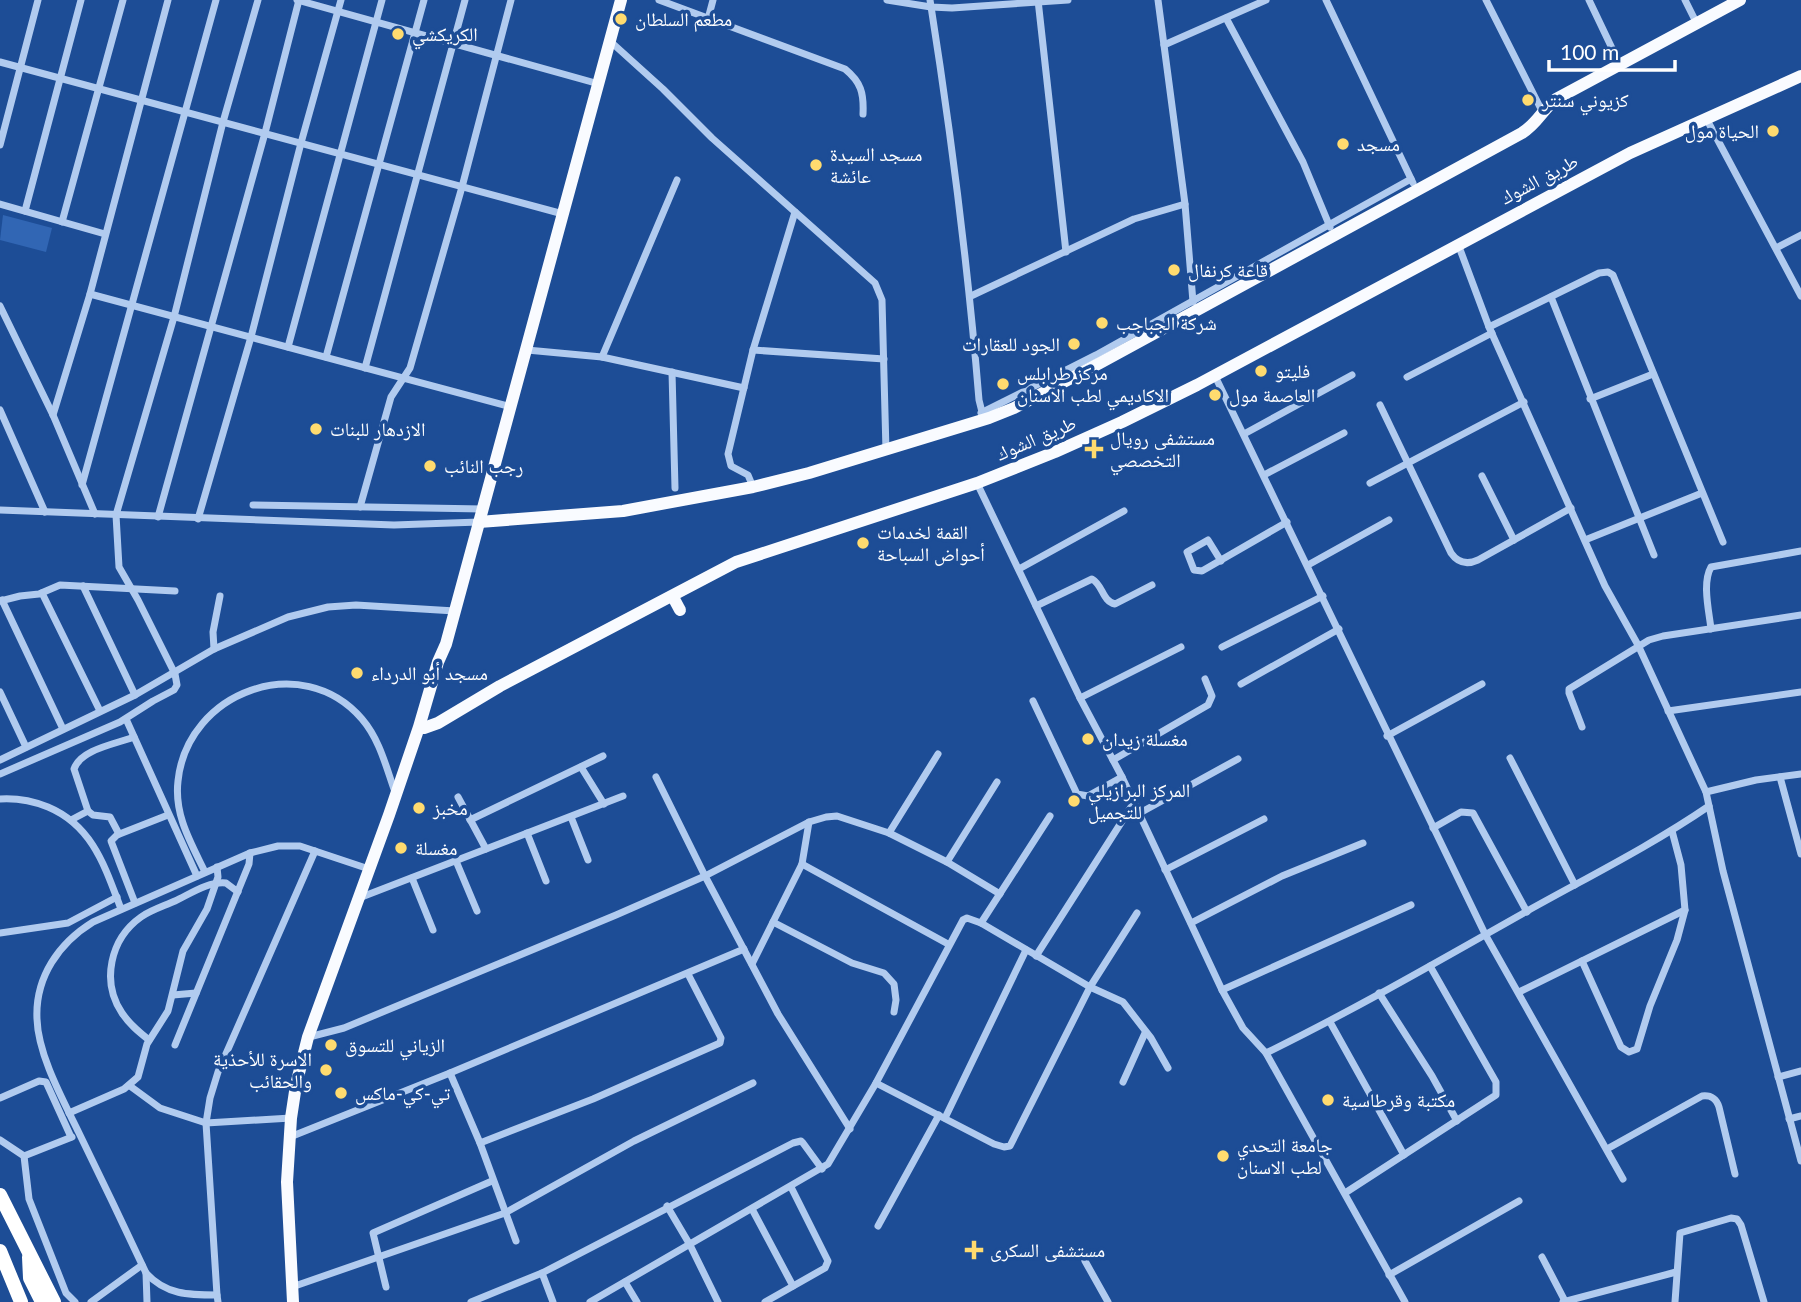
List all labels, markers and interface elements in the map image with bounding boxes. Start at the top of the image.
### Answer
place label: مطعم السلطان [635,7,732,32]
marker: مطعم السلطان [613,11,629,27]
place label: الكريكشي [412,22,478,50]
marker: الكريكشي [390,26,406,42]
scale bar [1549,28,1675,72]
text: 100 m [1560,39,1619,64]
place label: كزيوني سنتر [1541,88,1629,116]
marker: كزيوني سنتر [1520,92,1536,108]
place label: الحياة مول [1685,119,1759,143]
marker: الحياة مول [1765,123,1781,139]
place label: مسجد [1357,132,1400,155]
marker: مسجد [1335,136,1351,152]
place label: مسجد السيدة عائشة [830,142,923,187]
street label: طريق الشوك [1496,149,1582,209]
marker: مسجد السيدة عائشة [808,157,824,173]
place label: قاعة كرنفال [1188,258,1268,282]
marker: قاعة كرنفال [1166,262,1182,278]
place label: شركة الجباجب [1116,311,1217,335]
marker: شركة الجباجب [1094,315,1110,331]
place label: الجود للعقارات [962,332,1060,356]
marker: الجود للعقارات [1066,336,1082,352]
place label: فليتو [1275,359,1310,383]
place label: مركز طرابلس الاكاديمي لطب الاسنان [1017,361,1169,411]
marker: فليتو [1253,363,1269,379]
marker: مركز طرابلس الاكاديمي لطب الاسنان [995,376,1011,392]
place label: العاصمة مول [1229,383,1315,407]
marker: العاصمة مول [1207,387,1223,403]
street label: طريق الشوك [992,410,1080,466]
place label: الازدهار للبنات [330,417,425,441]
marker: الازدهار للبنات [308,421,324,437]
place label: مستشفى رويال التخصصي [1110,426,1215,476]
marker: مستشفى رويال التخصصي [1084,439,1104,459]
place label: رجب النائب [444,454,523,478]
marker: رجب النائب [422,458,438,474]
place label: القمة لخدمات أحواض السباحة [877,520,985,566]
marker: القمة لخدمات أحواض السباحة [855,535,871,551]
place label: مسجد أبو الدرداء [371,661,488,685]
marker: مسجد أبو الدرداء [349,665,365,681]
place label: مغسلة زيدان [1102,727,1188,751]
marker: مغسلة زيدان [1080,731,1096,747]
place label: المركز البرازيلي للتجميل [1088,778,1190,824]
marker: المركز البرازيلي للتجميل [1066,793,1082,809]
place label: مخبز [432,796,468,820]
marker: مخبز [411,800,427,816]
place label: مغسلة [415,836,457,859]
marker: مغسلة [393,840,409,856]
place label: الزياني للتسوق [345,1033,445,1061]
marker: الزياني للتسوق [323,1037,339,1053]
place label: الاسرة للأحذية والحقائب [213,1047,312,1093]
marker: الاسرة للأحذية والحقائب [318,1062,334,1078]
place label: تي-كي-ماكس [355,1081,451,1109]
marker: تي-كي-ماكس [333,1085,349,1101]
place label: مكتبة وقرطاسية [1342,1088,1455,1112]
marker: مكتبة وقرطاسية [1320,1092,1336,1108]
place label: جامعة التحدي لطب الاسنان [1237,1133,1333,1179]
marker: جامعة التحدي لطب الاسنان [1215,1148,1231,1164]
place label: مستشفى السكرى [990,1238,1105,1262]
marker: مستشفى السكرى [964,1240,984,1260]

